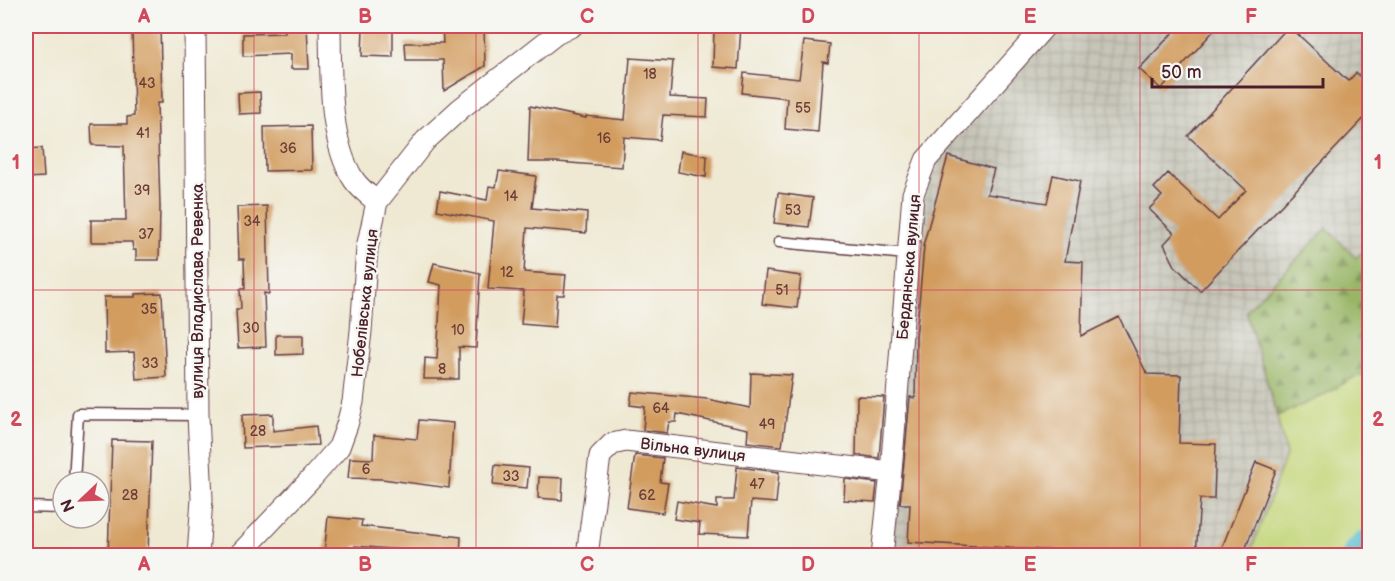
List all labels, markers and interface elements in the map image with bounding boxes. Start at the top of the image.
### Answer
text: A [137,5,151,29]
text: B [358,5,372,29]
text: C [580,5,594,29]
text: D [801,5,815,29]
text: E [1024,5,1037,29]
text: F [1245,5,1257,29]
scale bar [1152,51,1323,89]
text: 50 m [1161,62,1202,83]
house number: 18 [643,66,657,83]
house number: 43 [138,75,156,92]
house number: 55 [795,100,811,117]
house number: 41 [136,125,150,142]
house number: 16 [597,130,611,147]
house number: 36 [279,140,297,157]
text: 1 [12,151,20,175]
text: 1 [1374,151,1382,175]
house number: 39 [134,182,150,199]
street label: вулиця Владислава Ревенка [189,183,208,399]
house number: 14 [504,188,518,205]
street label: Бердянська вулиця [894,193,925,341]
house number: 53 [785,202,801,219]
house number: 34 [243,213,261,230]
house number: 37 [138,226,154,243]
street label: Нобелівська вулиця [348,228,383,378]
house number: 12 [500,264,515,281]
house number: 51 [775,282,789,299]
house number: 35 [141,301,157,318]
house number: 30 [243,320,259,337]
house number: 10 [451,322,465,339]
house number: 33 [141,355,159,372]
house number: 8 [438,361,446,378]
house number: 64 [652,400,670,417]
text: 2 [10,408,22,432]
text: 2 [1372,408,1384,432]
house number: 49 [759,416,775,433]
house number: 28 [250,423,266,440]
street label: Вільна вулиця [639,435,747,466]
house number: 6 [362,461,371,478]
house number: 33 [502,468,520,485]
north arrow [51,470,111,530]
house number: 47 [749,476,765,493]
house number: 28 [122,487,138,504]
house number: 62 [639,487,656,504]
text: N [57,496,80,515]
text: A [137,553,151,577]
text: B [358,553,372,577]
text: C [580,553,594,577]
text: D [801,553,815,577]
text: E [1024,553,1037,577]
text: F [1245,553,1257,577]

